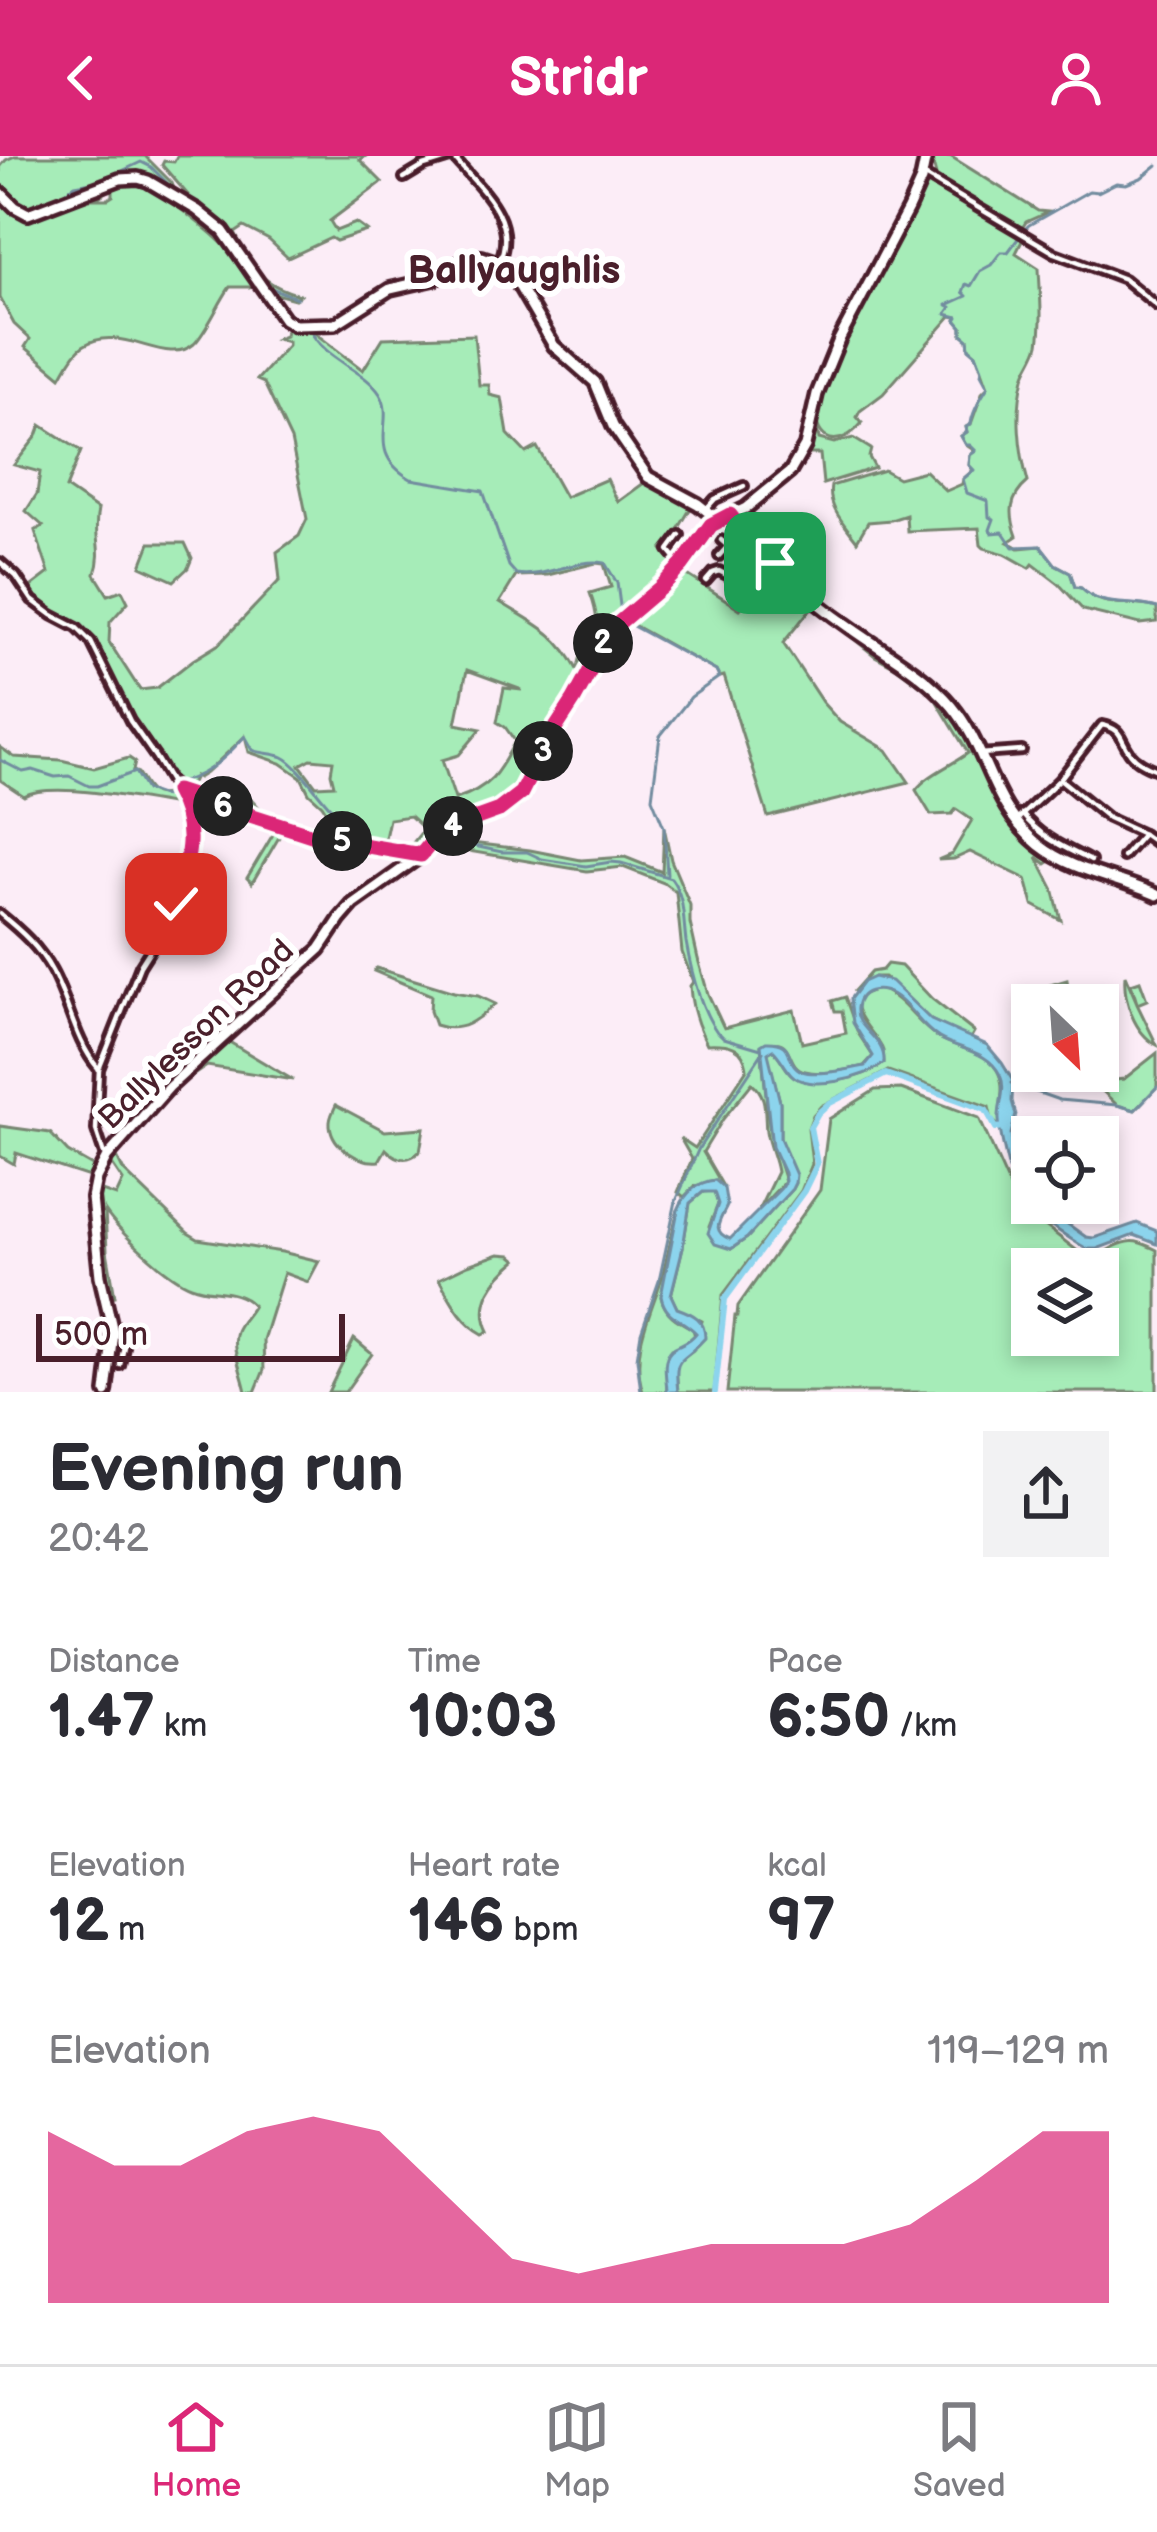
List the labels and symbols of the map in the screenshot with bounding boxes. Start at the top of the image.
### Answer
district label: Ballyaughlis [407,248,621,295]
pin [724,512,826,614]
pin: 2 [573,613,633,673]
pin: 3 [513,721,573,781]
pin: 6 [193,776,253,836]
pin: 4 [423,796,483,856]
pin: 5 [312,811,372,871]
pin [125,853,227,955]
street label: Ballylesson Road [90,931,302,1138]
north arrow [1011,984,1119,1092]
scale bar [36,1308,345,1361]

